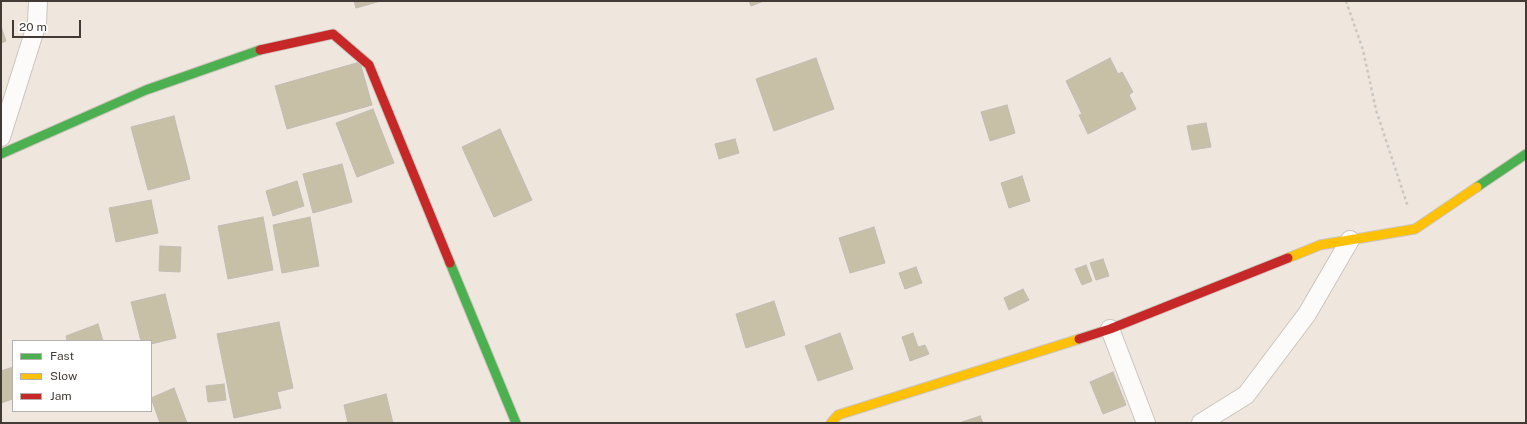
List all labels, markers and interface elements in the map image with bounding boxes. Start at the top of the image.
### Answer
scale bar [14,12,83,38]
text: 20 m [19,20,47,34]
legend [12,340,152,412]
text: Fast [50,349,74,363]
text: Slow [50,369,77,383]
text: Jam [50,389,72,403]

